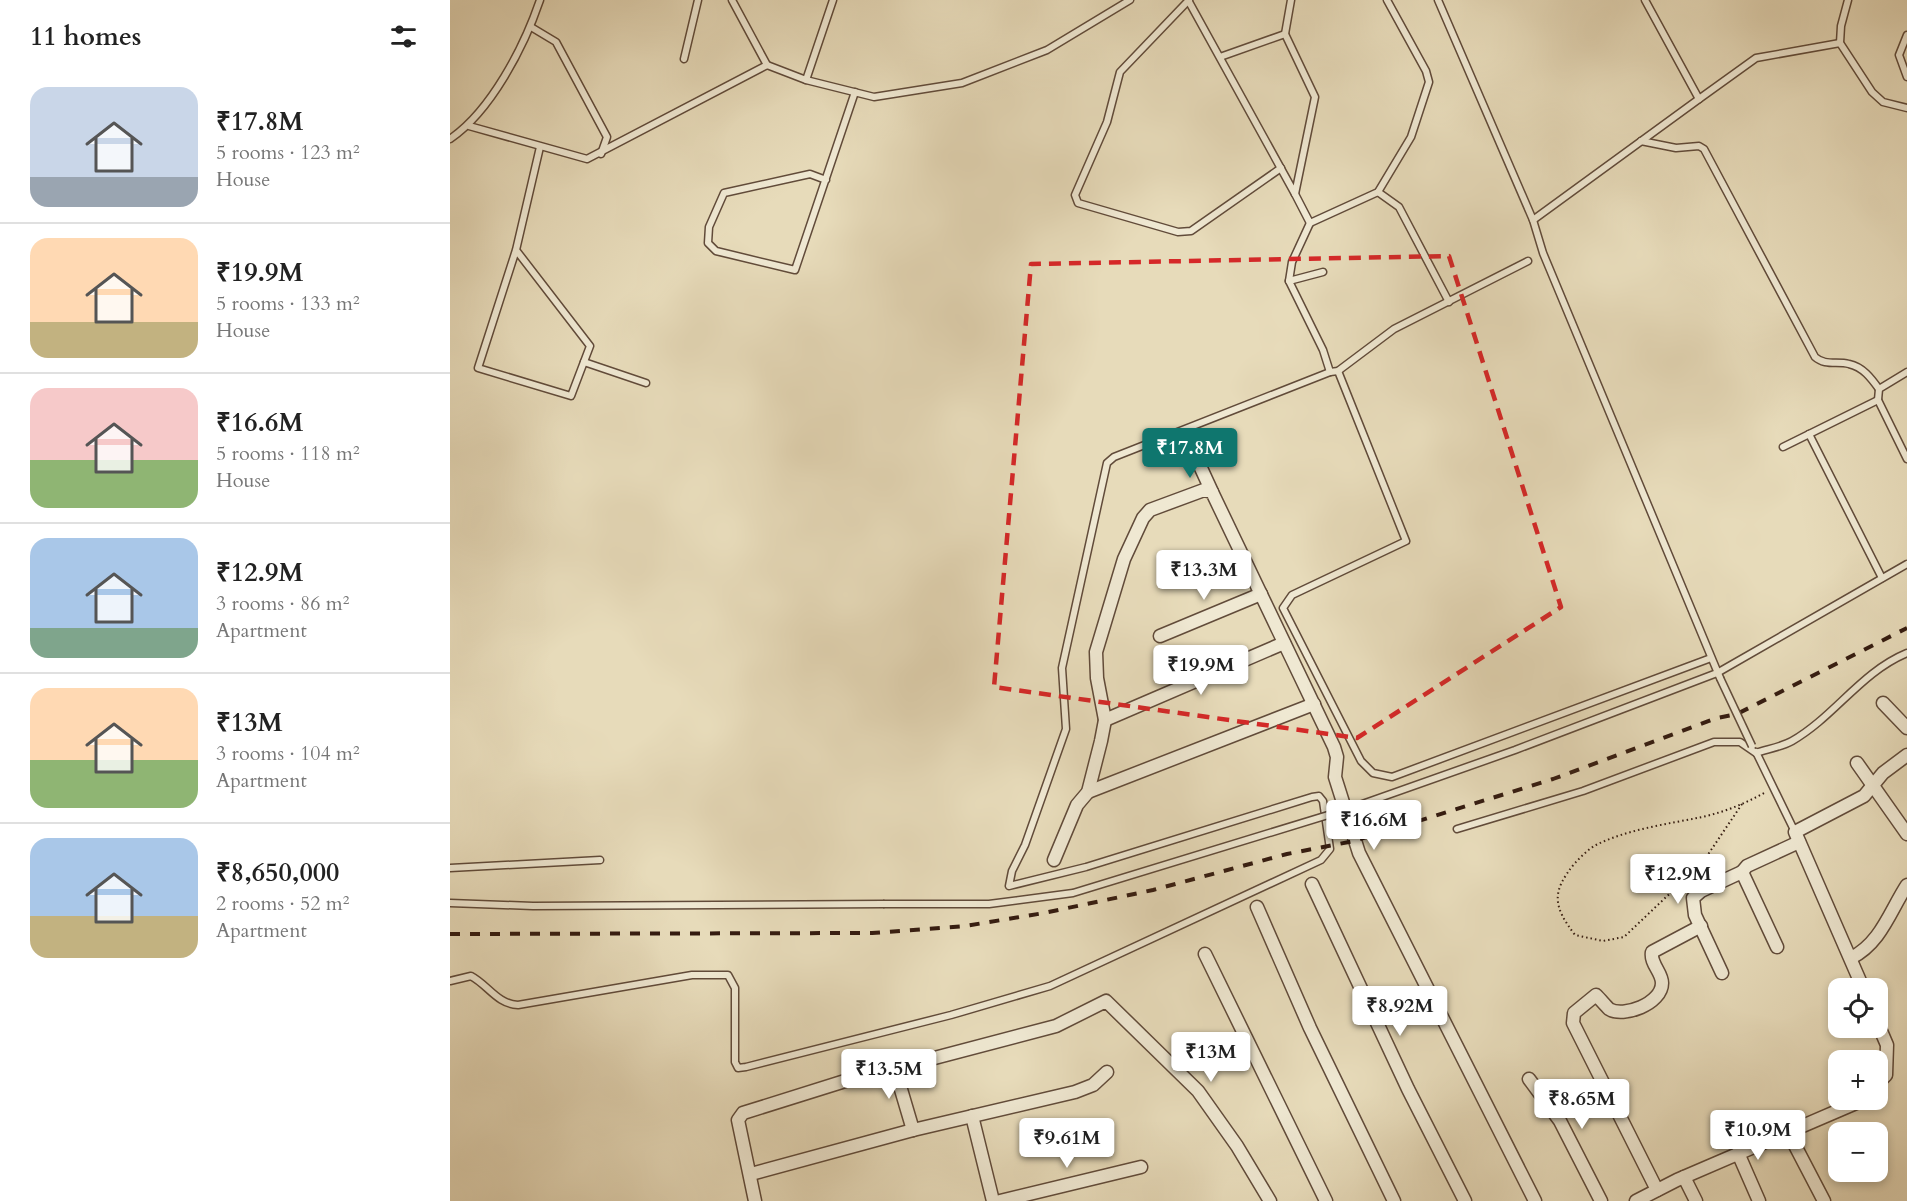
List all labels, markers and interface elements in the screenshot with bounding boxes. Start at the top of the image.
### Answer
text: 11 homes [30,19,141,54]
icon: filters [387,20,420,53]
text: ₹17.8M [216,104,304,139]
icon: home [78,111,150,183]
text: 5 rooms · 123 m² [216,139,360,166]
text: House [216,166,270,193]
text: ₹19.9M [216,255,304,290]
icon: home [78,262,150,334]
text: 5 rooms · 133 m² [216,290,360,317]
text: House [216,317,270,344]
text: ₹16.6M [216,405,304,440]
icon: home [78,412,150,484]
pin: ₹17.8M [1141,428,1239,479]
text: ₹17.8M [1156,434,1224,461]
text: 5 rooms · 118 m² [216,440,360,467]
text: House [216,467,270,494]
pin: ₹13.3M [1155,550,1253,601]
text: ₹12.9M [216,555,304,590]
text: ₹13.3M [1170,556,1238,583]
icon: home [78,562,150,634]
text: 3 rooms · 86 m² [216,590,349,617]
text: Apartment [216,617,307,644]
pin: ₹19.9M [1152,645,1250,696]
text: ₹19.9M [1167,651,1235,678]
text: ₹13M [216,705,283,740]
icon: home [78,712,150,784]
text: 3 rooms · 104 m² [216,740,360,767]
text: Apartment [216,767,307,794]
pin: ₹16.6M [1325,800,1423,851]
text: ₹16.6M [1340,806,1408,833]
pin: ₹12.9M [1629,854,1727,905]
text: ₹8,650,000 [216,855,339,890]
text: ₹12.9M [1644,860,1712,887]
icon: home [78,862,150,934]
text: 2 rooms · 52 m² [216,890,349,917]
text: Apartment [216,917,307,944]
map controls [1828,978,1888,1182]
button: locate [1828,978,1888,1038]
pin: ₹8.92M [1351,986,1449,1037]
text: ₹8.92M [1366,992,1434,1019]
pin: ₹13M [1175,1032,1247,1083]
text: ₹13M [1185,1038,1237,1065]
pin: ₹13.5M [840,1049,938,1100]
button: + [1828,1050,1888,1110]
text: ₹13.5M [855,1055,923,1082]
pin: ₹8.65M [1533,1079,1631,1130]
text: ₹8.65M [1548,1085,1616,1112]
pin: ₹10.9M [1709,1110,1807,1161]
text: ₹10.9M [1724,1116,1792,1143]
pin: ₹9.61M [1018,1118,1116,1169]
button: − [1828,1122,1888,1182]
text: ₹9.61M [1033,1124,1101,1151]

